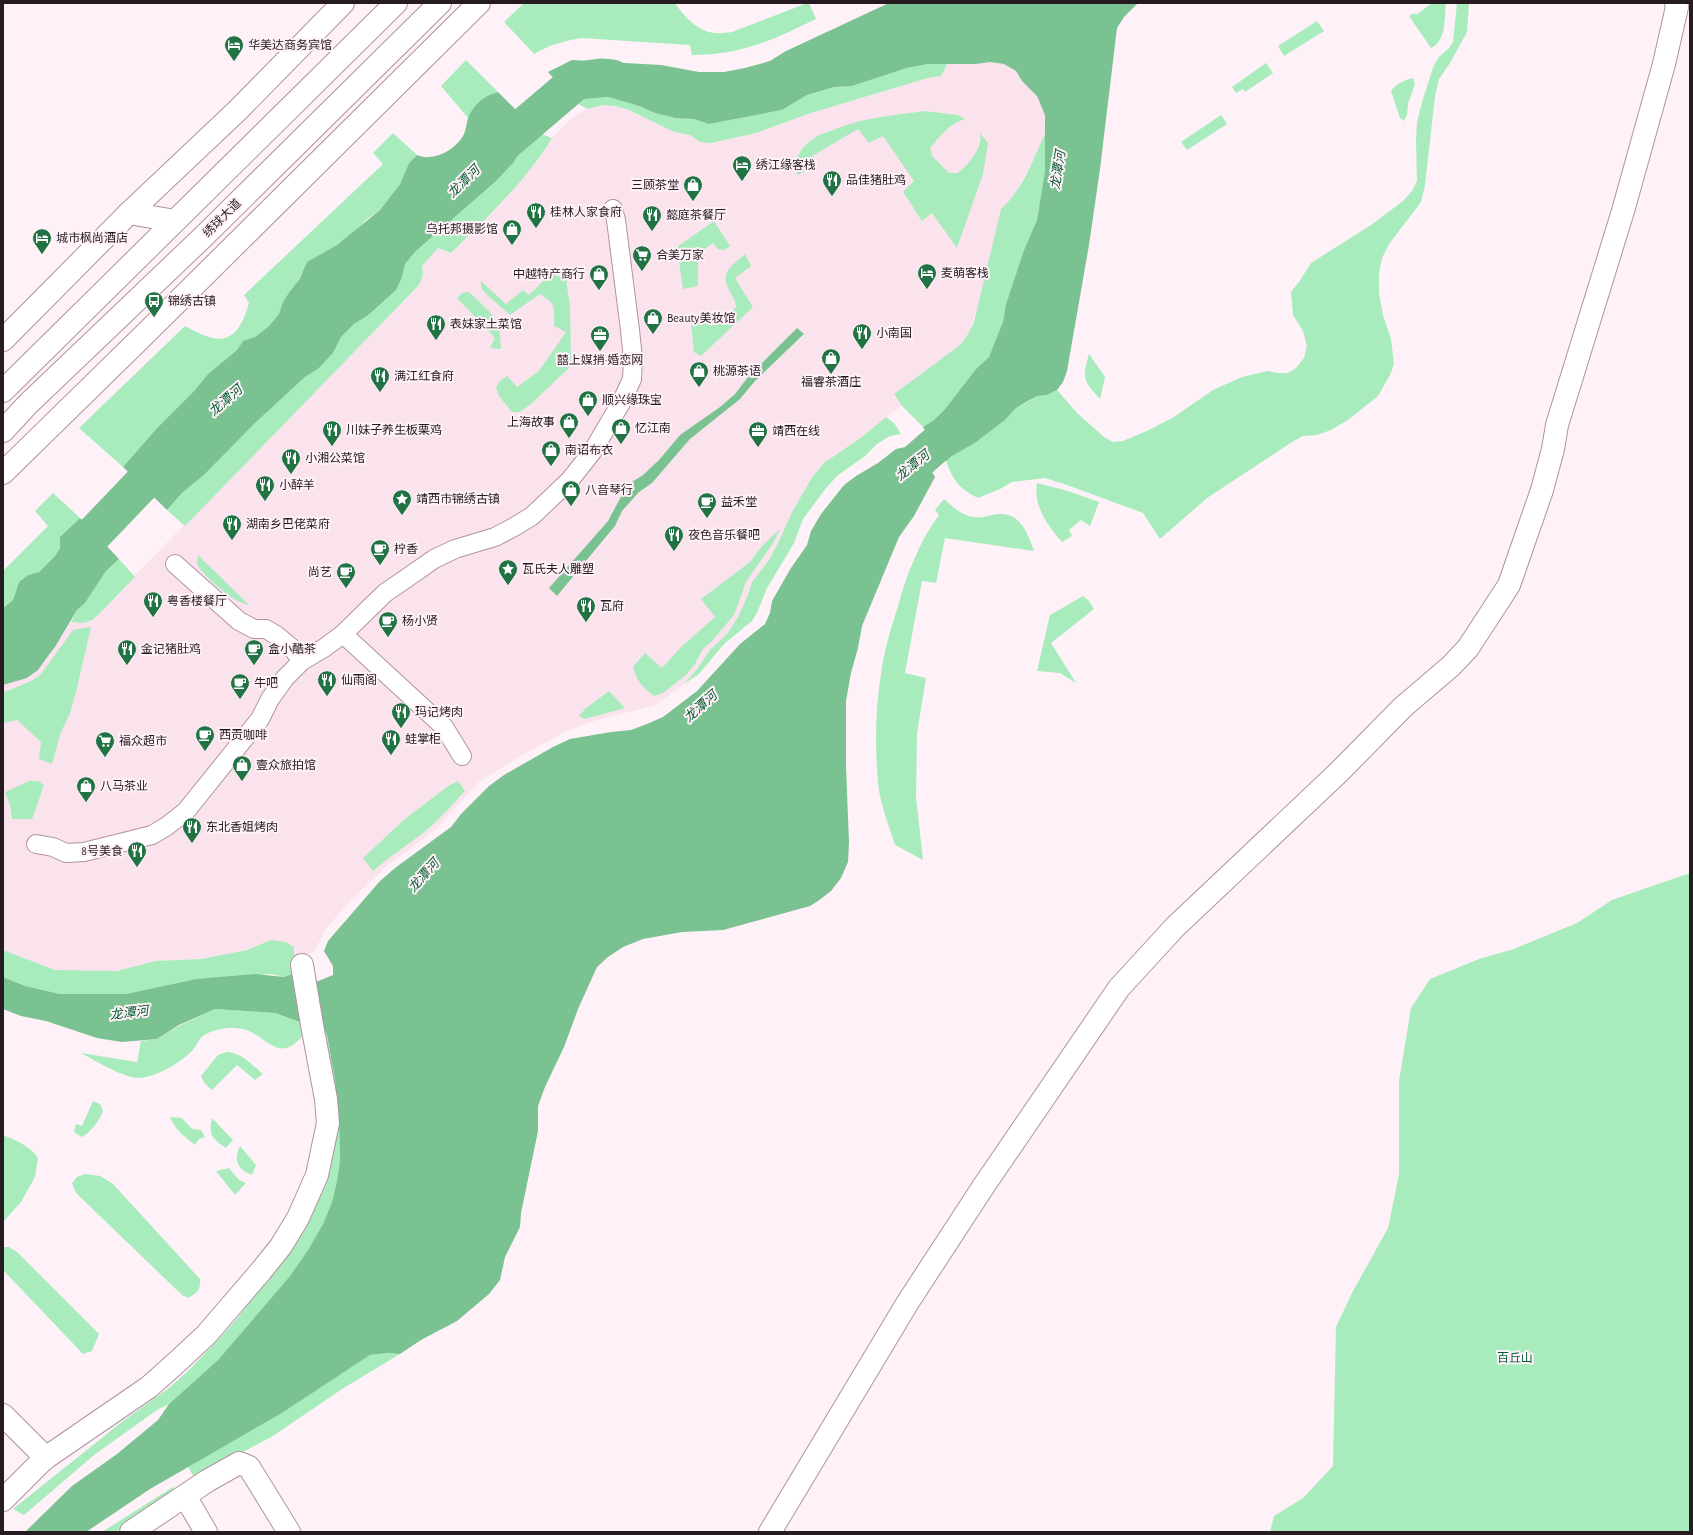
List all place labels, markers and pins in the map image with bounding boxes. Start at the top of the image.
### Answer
hotel icon: 华美达商务宾馆 [223,34,245,62]
place label: 华美达商务宾馆 [248,38,332,51]
hotel icon: 绣江缘客栈 [731,154,753,182]
place label: 绣江缘客栈 [756,158,816,171]
restaurant icon: 品佳猪肚鸡 [821,169,843,197]
place label: 品佳猪肚鸡 [846,173,906,186]
shop icon: 三顾茶堂 [682,174,704,202]
place label: 三顾茶堂 [631,179,679,191]
restaurant icon: 桂林人家食府 [525,201,547,229]
restaurant icon: 懿庭茶餐厅 [641,204,663,232]
place label: 桂林人家食府 [550,205,622,218]
place label: 懿庭茶餐厅 [666,208,726,221]
shop icon: 乌托邦摄影馆 [501,218,523,246]
place label: 乌托邦摄影馆 [426,222,498,235]
hotel icon: 城市枫尚酒店 [31,227,53,255]
place label: 城市枫尚酒店 [56,231,128,244]
supermarket icon: 合美万家 [631,244,653,272]
place label: 合美万家 [656,248,704,261]
hotel icon: 麦萌客栈 [916,262,938,290]
shop icon: 中越特产商行 [588,263,610,291]
place label: 麦萌客栈 [941,266,989,279]
place label: 中越特产商行 [513,267,585,280]
bus stop icon: 锦绣古镇 [143,290,165,318]
place label: 锦绣古镇 [168,294,216,307]
shop icon: Beauty美妆馆 [642,307,664,335]
place label: Beauty美妆馆 [667,311,735,325]
restaurant icon: 表妹家土菜馆 [425,313,447,341]
place label: 表妹家土菜馆 [450,317,522,330]
restaurant icon: 小南国 [851,322,873,350]
office icon: 囍上媒捎·婚恋网 [589,324,611,352]
place label: 小南国 [876,327,912,339]
shop icon: 福睿茶酒庄 [820,347,842,375]
place label: 囍上媒捎·婚恋网 [557,353,643,366]
shop icon: 桃源茶语 [688,360,710,388]
place label: 桃源茶语 [713,364,761,377]
restaurant icon: 满江红食府 [369,365,391,393]
place label: 满江红食府 [394,369,454,382]
place label: 福睿茶酒庄 [801,375,861,388]
shop icon: 顺兴缘珠宝 [577,389,599,417]
place label: 顺兴缘珠宝 [602,393,662,406]
shop icon: 上海故事 [558,411,580,439]
place label: 上海故事 [507,415,555,428]
shop icon: 忆江南 [610,417,632,445]
restaurant icon: 川妹子养生板栗鸡 [321,419,343,447]
office icon: 靖西在线 [747,420,769,448]
place label: 忆江南 [635,422,671,434]
place label: 川妹子养生板栗鸡 [346,423,442,436]
place label: 靖西在线 [772,425,820,437]
shop icon: 南诏布衣 [540,439,562,467]
place label: 南诏布衣 [565,443,613,456]
restaurant icon: 小湘公菜馆 [280,447,302,475]
place label: 小湘公菜馆 [305,451,365,464]
restaurant icon: 小醉羊 [254,474,276,502]
place label: 小醉羊 [279,478,315,491]
shop icon: 八音琴行 [560,479,582,507]
place label: 八音琴行 [585,483,633,496]
place icon: 靖西市锦绣古镇 [391,488,413,516]
cafe icon: 益禾堂 [696,491,718,519]
place label: 靖西市锦绣古镇 [416,492,500,505]
place label: 益禾堂 [721,495,757,508]
restaurant icon: 湖南乡巴佬菜府 [221,513,243,541]
place label: 湖南乡巴佬菜府 [246,517,330,530]
restaurant icon: 夜色音乐餐吧 [663,524,685,552]
place label: 夜色音乐餐吧 [688,528,760,541]
cafe icon: 柠香 [369,538,391,566]
place label: 柠香 [394,542,418,555]
place icon: 瓦氏夫人雕塑 [497,558,519,586]
cafe icon: 尚艺 [335,561,357,589]
place label: 瓦氏夫人雕塑 [522,562,594,575]
place label: 尚艺 [308,566,332,578]
restaurant icon: 粤香楼餐厅 [142,590,164,618]
place label: 粤香楼餐厅 [167,594,227,607]
restaurant icon: 瓦府 [575,595,597,623]
place label: 瓦府 [600,599,624,612]
cafe icon: 杨小贤 [377,610,399,638]
place label: 杨小贤 [402,614,438,627]
restaurant icon: 金记猪肚鸡 [116,638,138,666]
cafe icon: 盒小酷茶 [243,638,265,666]
place label: 金记猪肚鸡 [141,642,201,655]
place label: 盒小酷茶 [268,642,316,655]
restaurant icon: 仙雨阁 [316,669,338,697]
cafe icon: 牛吧 [229,672,251,700]
place label: 仙雨阁 [341,673,377,686]
place label: 牛吧 [254,677,278,689]
restaurant icon: 玛记烤肉 [390,701,412,729]
place label: 玛记烤肉 [415,705,463,718]
cafe icon: 西贡咖啡 [194,724,216,752]
restaurant icon: 蛙掌柜 [380,728,402,756]
place label: 西贡咖啡 [219,729,267,741]
supermarket icon: 福众超市 [94,730,116,758]
place label: 蛙掌柜 [405,733,441,745]
place label: 福众超市 [119,734,167,747]
shop icon: 壹众旅拍馆 [231,754,253,782]
place label: 壹众旅拍馆 [256,758,316,771]
shop icon: 八马茶业 [75,775,97,803]
place label: 八马茶业 [100,779,148,792]
restaurant icon: 东北香姐烤肉 [181,816,203,844]
place label: 东北香姐烤肉 [206,820,278,833]
restaurant icon: 8号美食 [126,840,148,868]
place label: 8号美食 [81,844,123,857]

